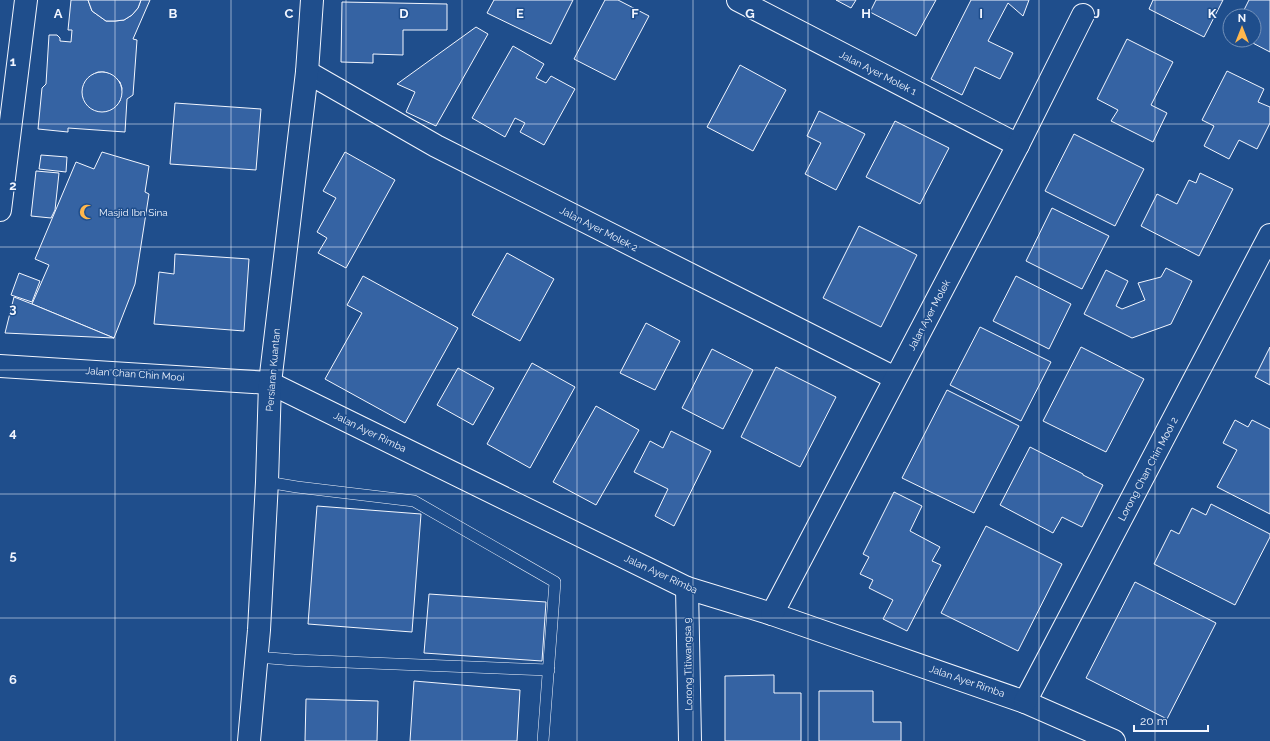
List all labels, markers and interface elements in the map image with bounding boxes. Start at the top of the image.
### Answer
text: A [54,6,63,21]
text: B [169,6,178,21]
text: C [285,6,294,21]
text: D [399,6,409,21]
text: E [516,6,524,21]
text: F [631,6,639,21]
text: G [745,6,755,21]
text: H [861,6,871,21]
text: I [979,6,983,21]
text: J [1094,6,1100,21]
text: K [1208,6,1217,21]
north arrow [1222,8,1262,48]
text: N [1238,12,1246,25]
street label: Jalan Ayer Molek 1 [838,49,919,98]
text: 1 [10,54,17,69]
text: 2 [9,178,17,193]
mosque icon: Masjid Ibn Sina [78,203,96,221]
street label: Jalan Ayer Molek 2 [558,205,640,253]
place label: Masjid Ibn Sina [99,207,168,218]
street label: Jalan Ayer Molek [906,277,953,352]
text: 3 [9,301,17,316]
street label: Persiaran Kuantan [264,328,282,412]
street label: Jalan Chan Chin Mooi [85,365,185,383]
street label: Jalan Ayer Rimba [332,410,408,454]
street label: Lorong Chan Chin Mooi 2 [1116,415,1180,523]
text: 4 [9,425,17,440]
text: 5 [9,548,17,563]
street label: Jalan Ayer Rimba [623,552,699,596]
street label: Lorong Titiwangsa 9 [682,617,694,711]
street label: Jalan Ayer Rimba [928,663,1006,699]
text: 6 [9,672,17,687]
scale bar [1134,707,1208,733]
text: 20 m [1140,714,1168,728]

